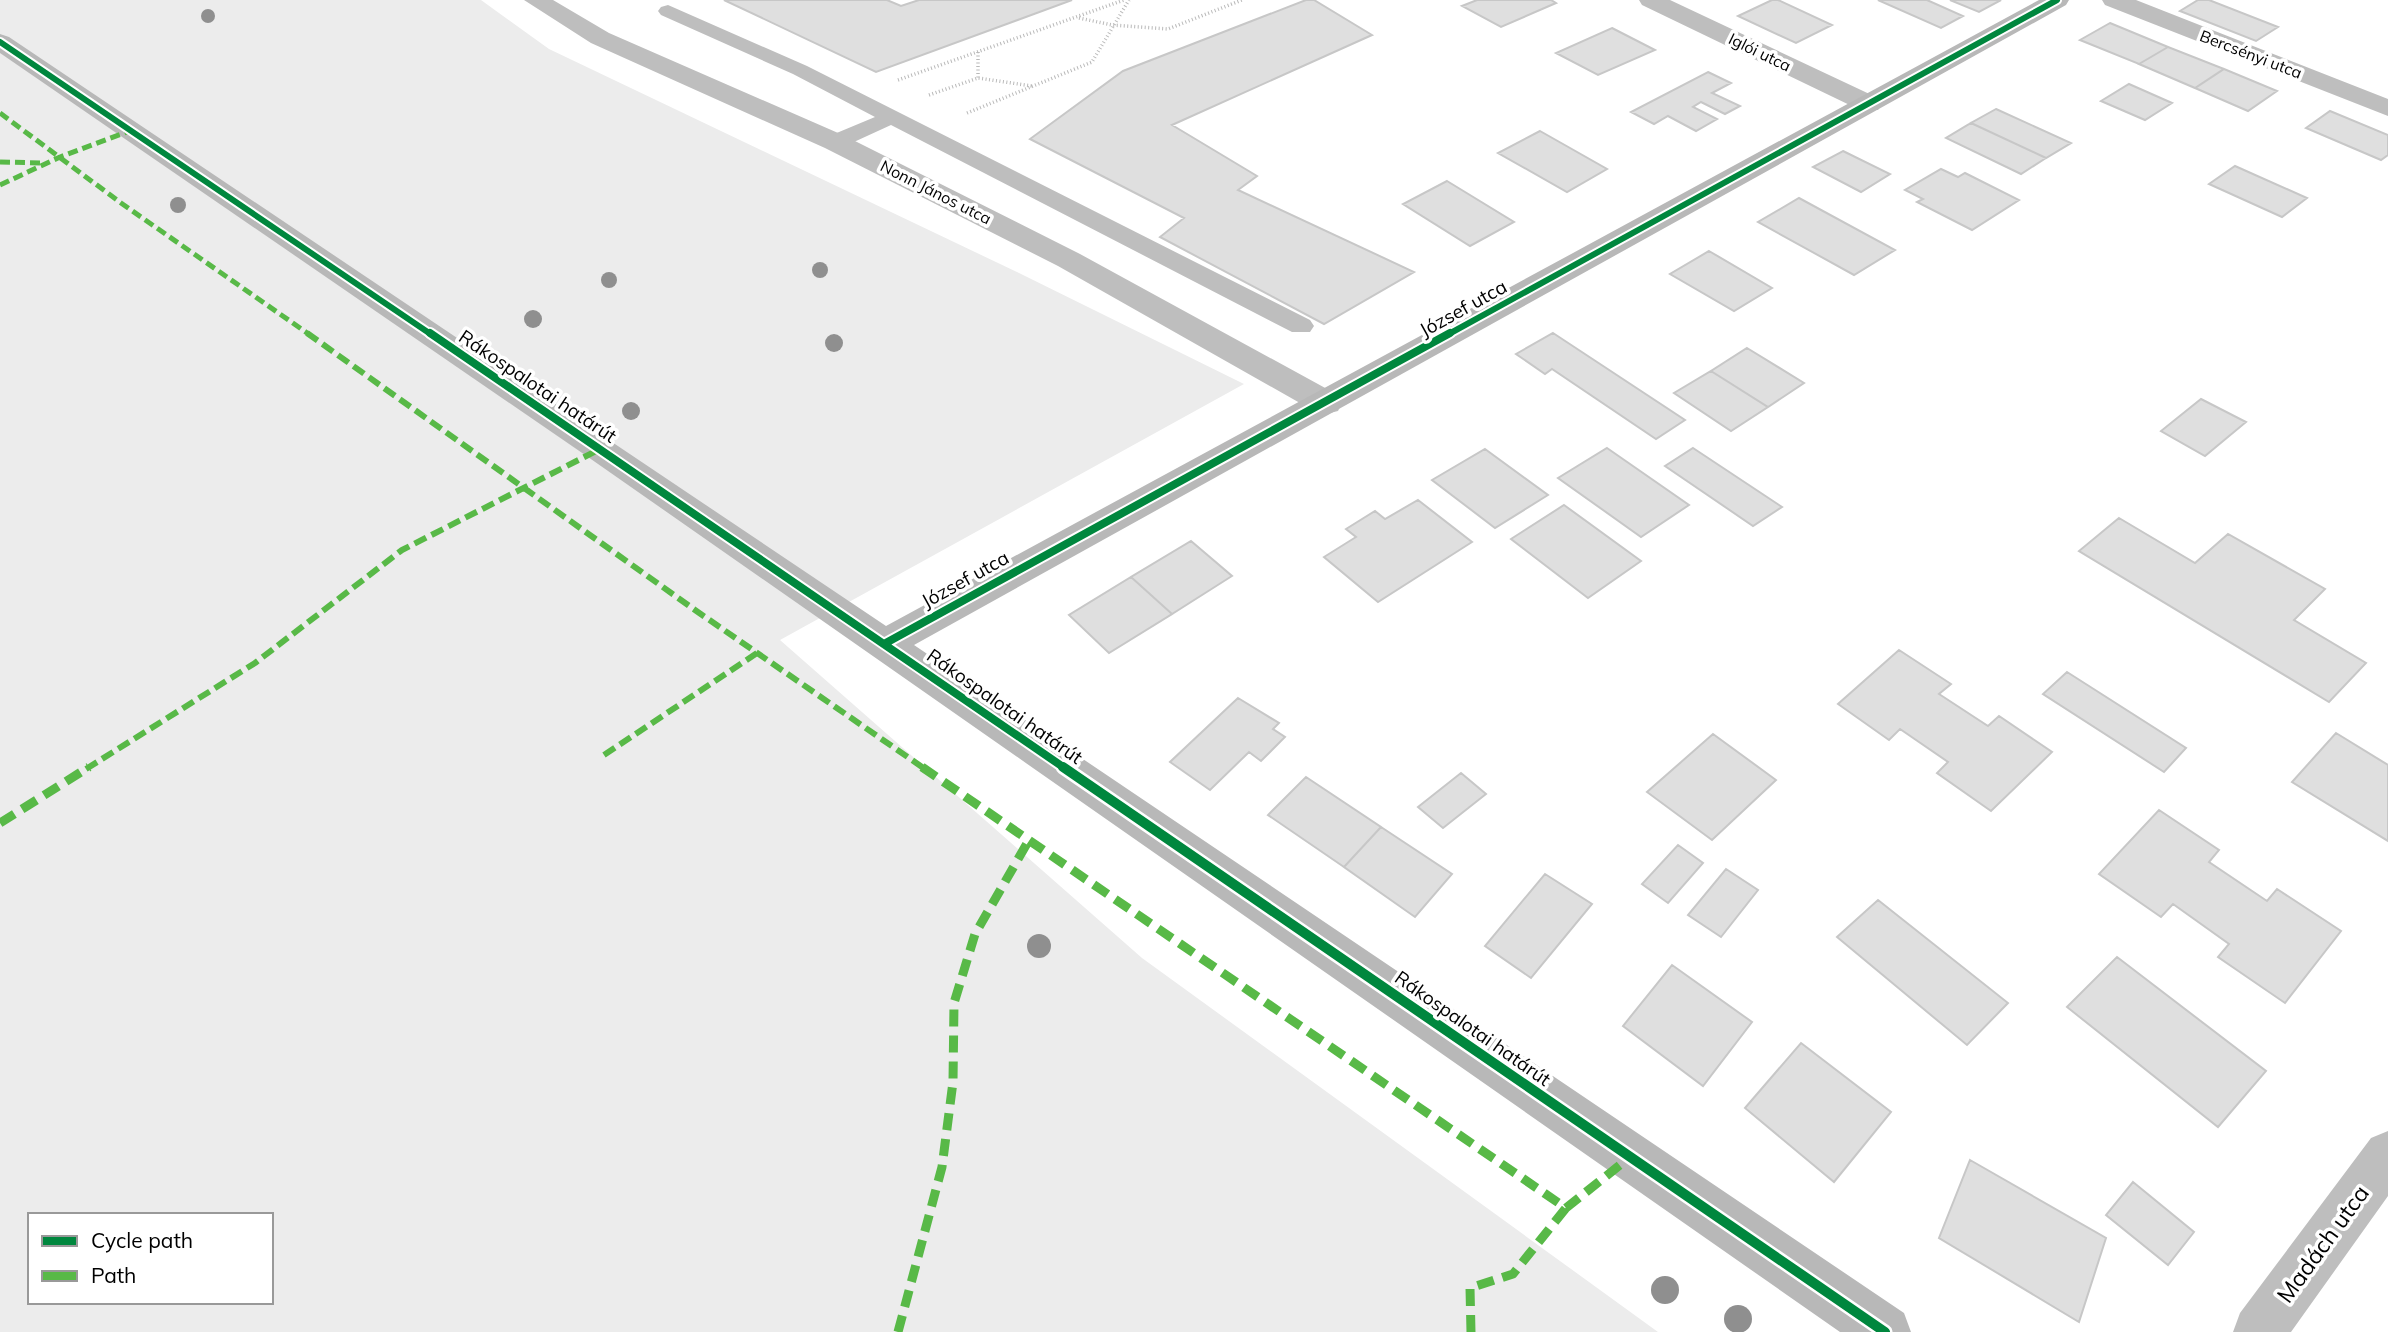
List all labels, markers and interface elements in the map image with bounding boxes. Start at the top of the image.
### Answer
street label: Bercsényi utca [2197,25,2305,83]
street label: Iglói utca [1726,28,1794,76]
street label: Nonn János utca [877,155,995,229]
street label: József utca [1415,274,1511,342]
street label: Rákospalotai határút [455,324,622,448]
street label: József utca [917,545,1013,613]
street label: Rákospalotai határút [922,643,1088,769]
street label: Rákospalotai határút [1390,965,1556,1091]
street label: Madách utca [2270,1179,2375,1308]
legend [28,1213,273,1304]
text: Cycle path [91,1227,193,1253]
text: Path [91,1262,136,1288]

